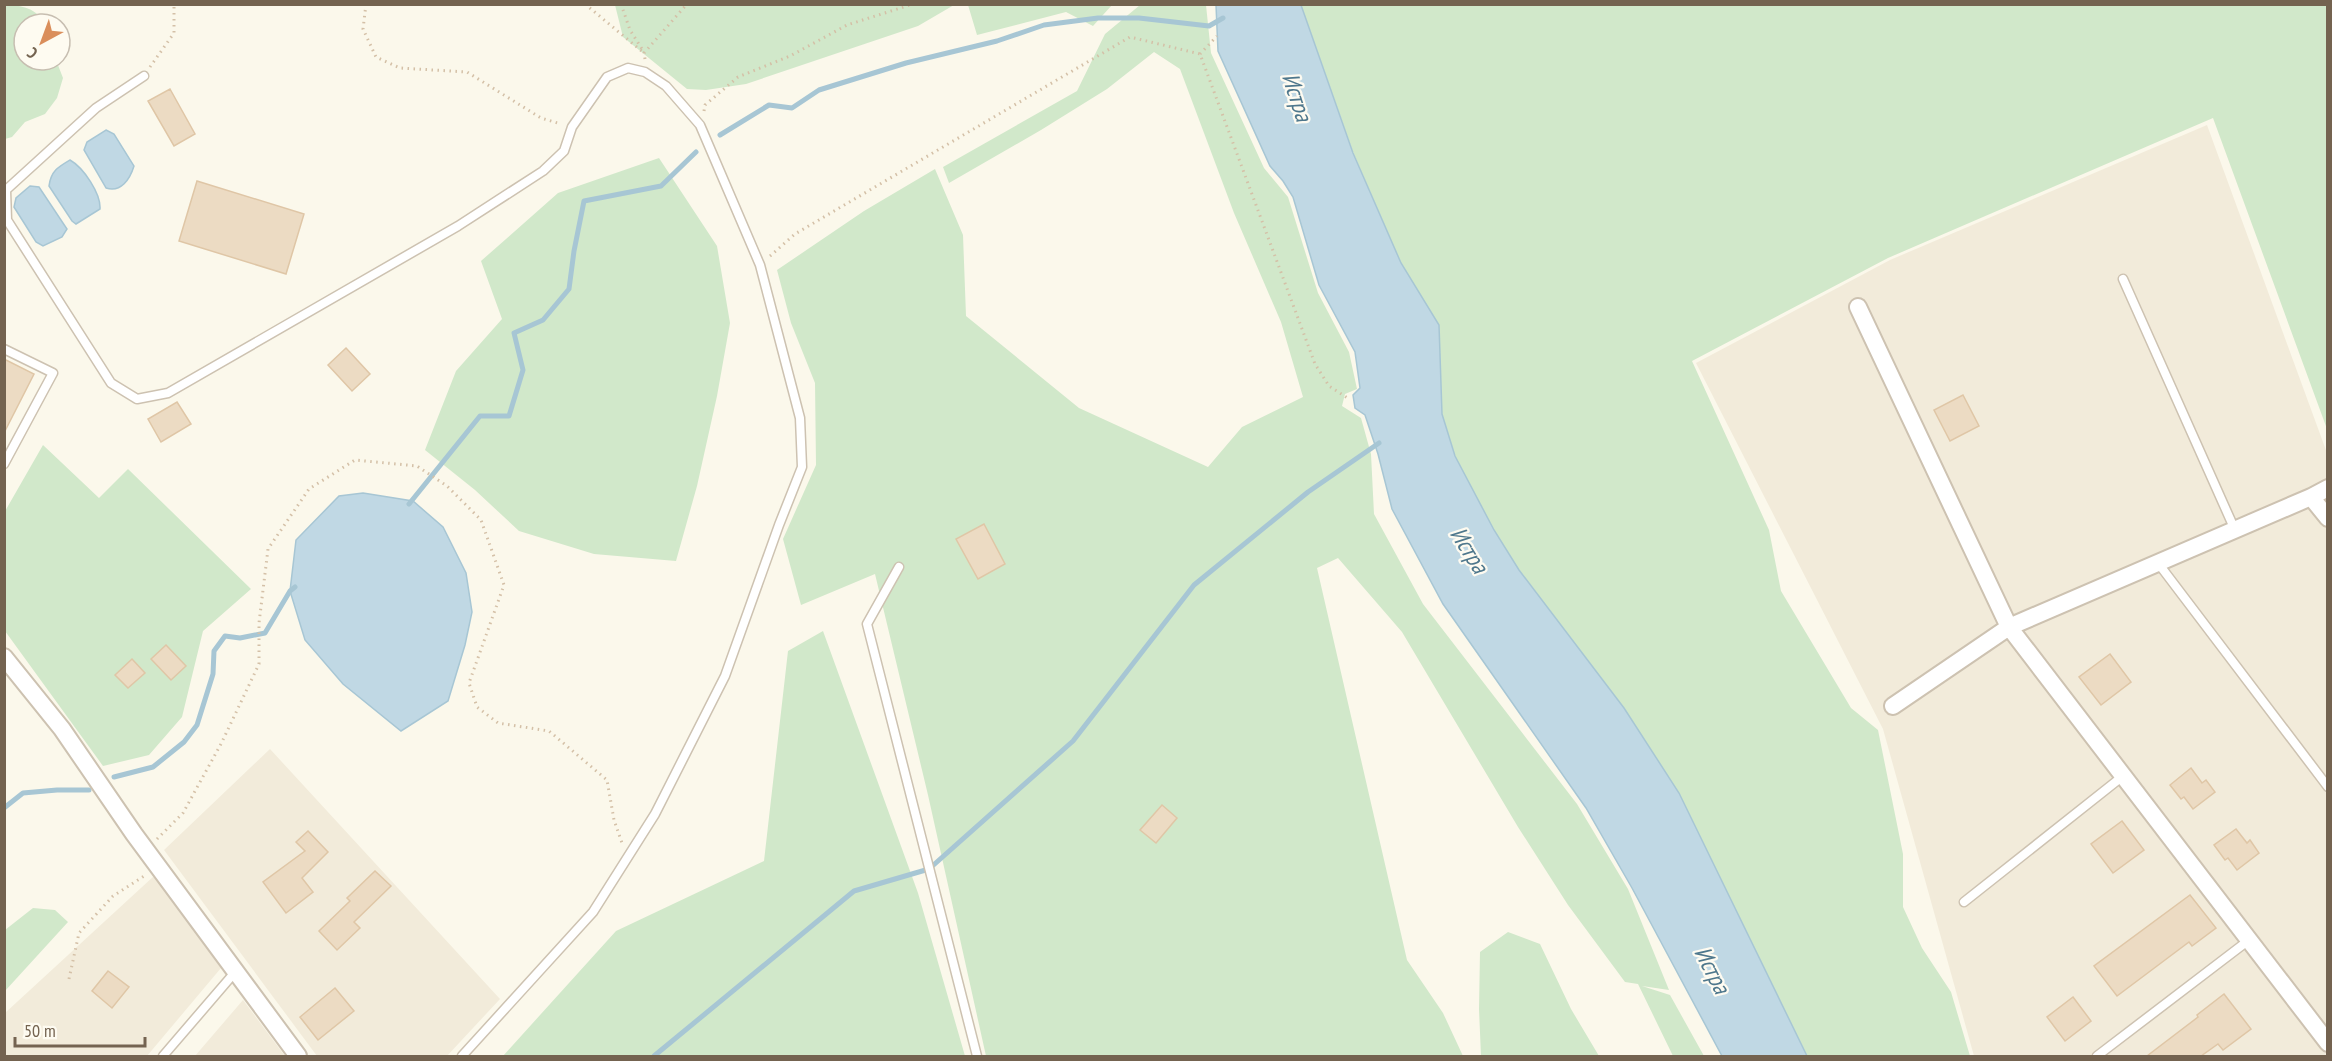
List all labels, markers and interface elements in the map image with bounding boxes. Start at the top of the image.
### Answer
north arrow [12,12,72,72]
text: С [22,43,41,63]
water label: Истра [1275,69,1320,126]
water label: Истра [1443,521,1496,580]
water label: Истра [1687,941,1738,1000]
scale bar [15,1010,146,1048]
text: 50 m [24,1019,56,1042]

